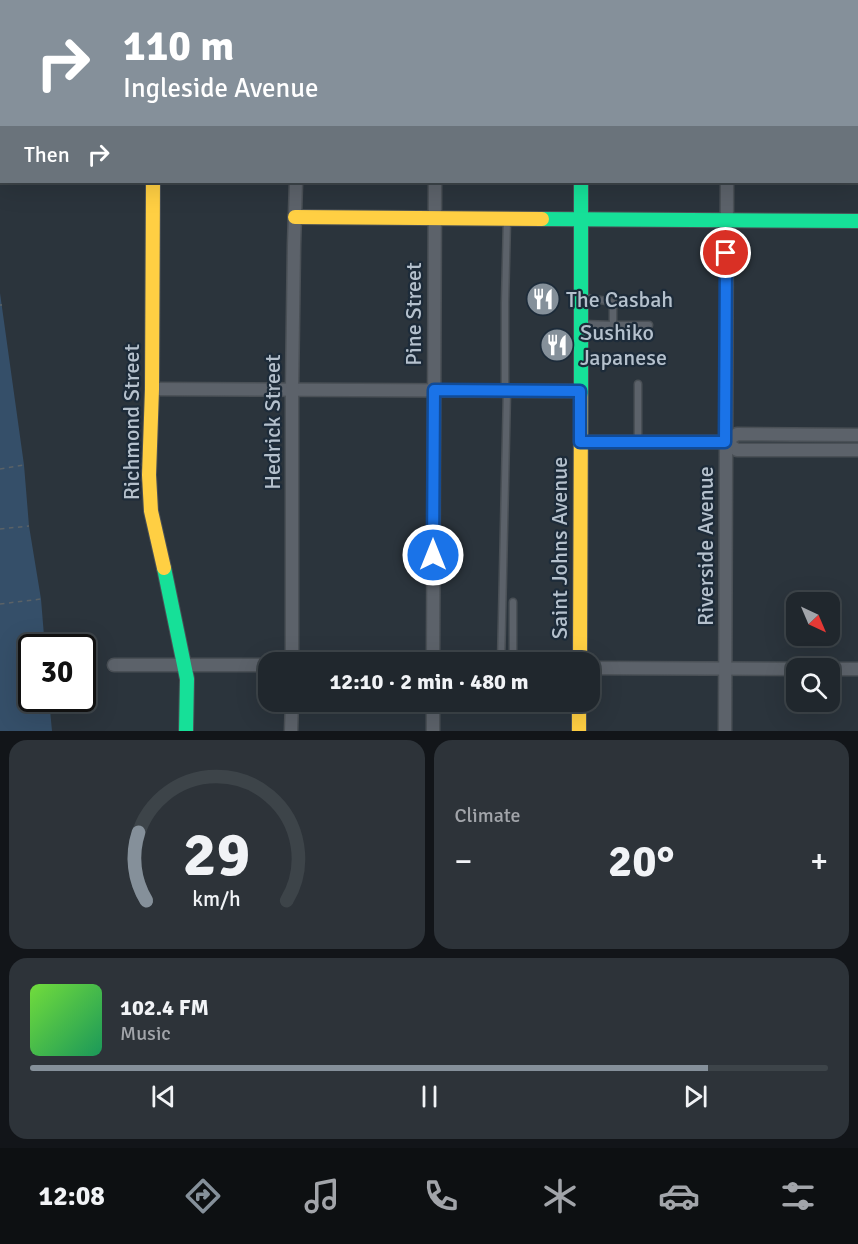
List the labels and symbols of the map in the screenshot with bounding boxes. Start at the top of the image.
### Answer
pin [700,227,751,278]
street label: Pine Street [400,262,427,366]
restaurant icon: The Casbah [525,281,561,317]
place label: The Casbah [566,286,673,313]
place label: Sushiko Japanese [580,319,667,371]
restaurant icon: Sushiko Japanese [539,327,575,363]
street label: Richmond Street [118,344,145,500]
street label: Hedrick Street [259,354,286,490]
street label: Saint Johns Avenue [546,457,573,639]
street label: Riverside Avenue [692,466,719,626]
position arrow [401,523,465,587]
north arrow [786,592,840,646]
speed limit sign: 30 [18,634,96,712]

